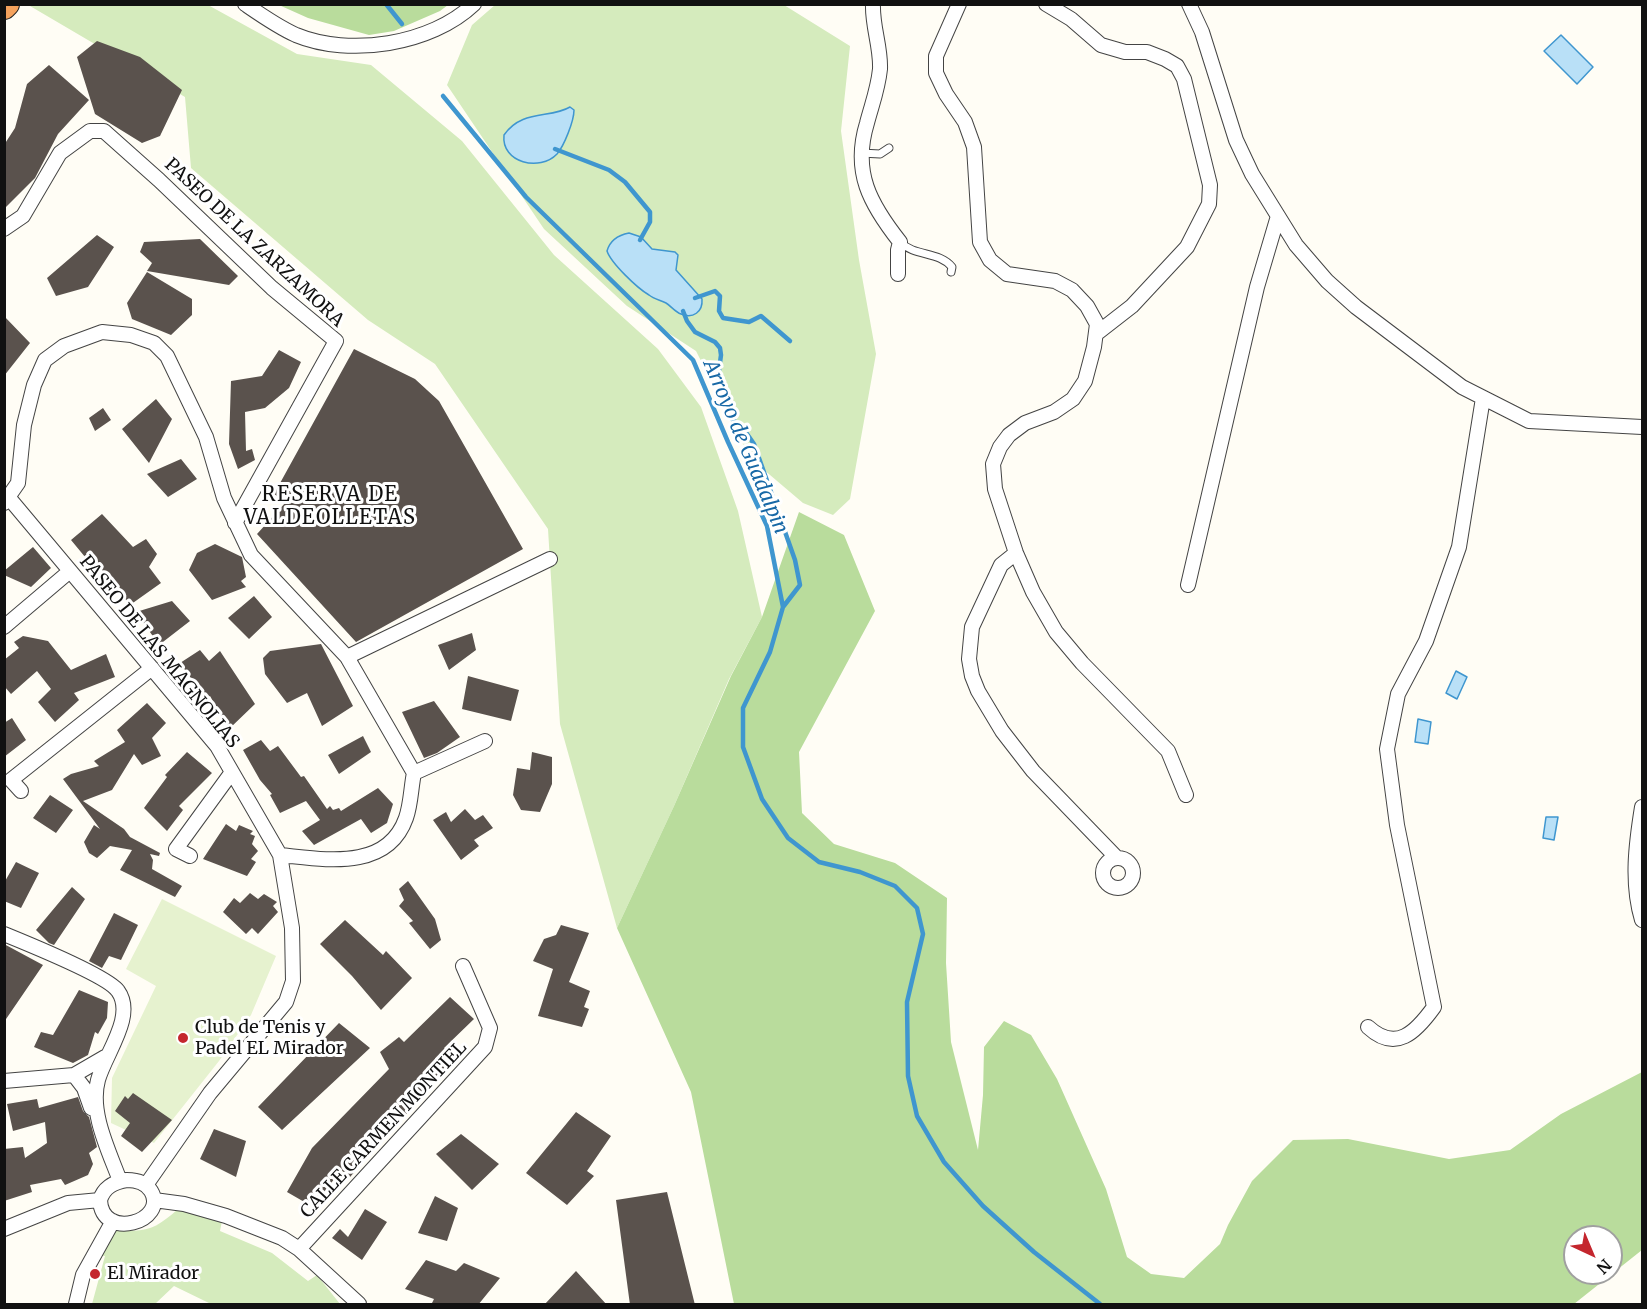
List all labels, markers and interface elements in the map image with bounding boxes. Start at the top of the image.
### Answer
street label: PASEO DE LA ZARZAMORA [160,154,348,332]
water label: Arroyo de Guadalpin [697,356,793,538]
district label: RESERVA DE VALDEOLLETAS [244,483,416,530]
street label: PASEO DE LAS MAGNOLIAS [75,551,243,753]
place label: Club de Tenis y Padel EL Mirador [195,1017,344,1060]
marker: Club de Tenis y Padel EL Mirador [176,1031,190,1045]
street label: CALLE CARMEN MONTIEL [296,1037,472,1223]
north arrow [1563,1225,1623,1285]
text: N [1593,1255,1616,1278]
place label: El Mirador [107,1263,199,1285]
marker: El Mirador [88,1267,102,1281]

